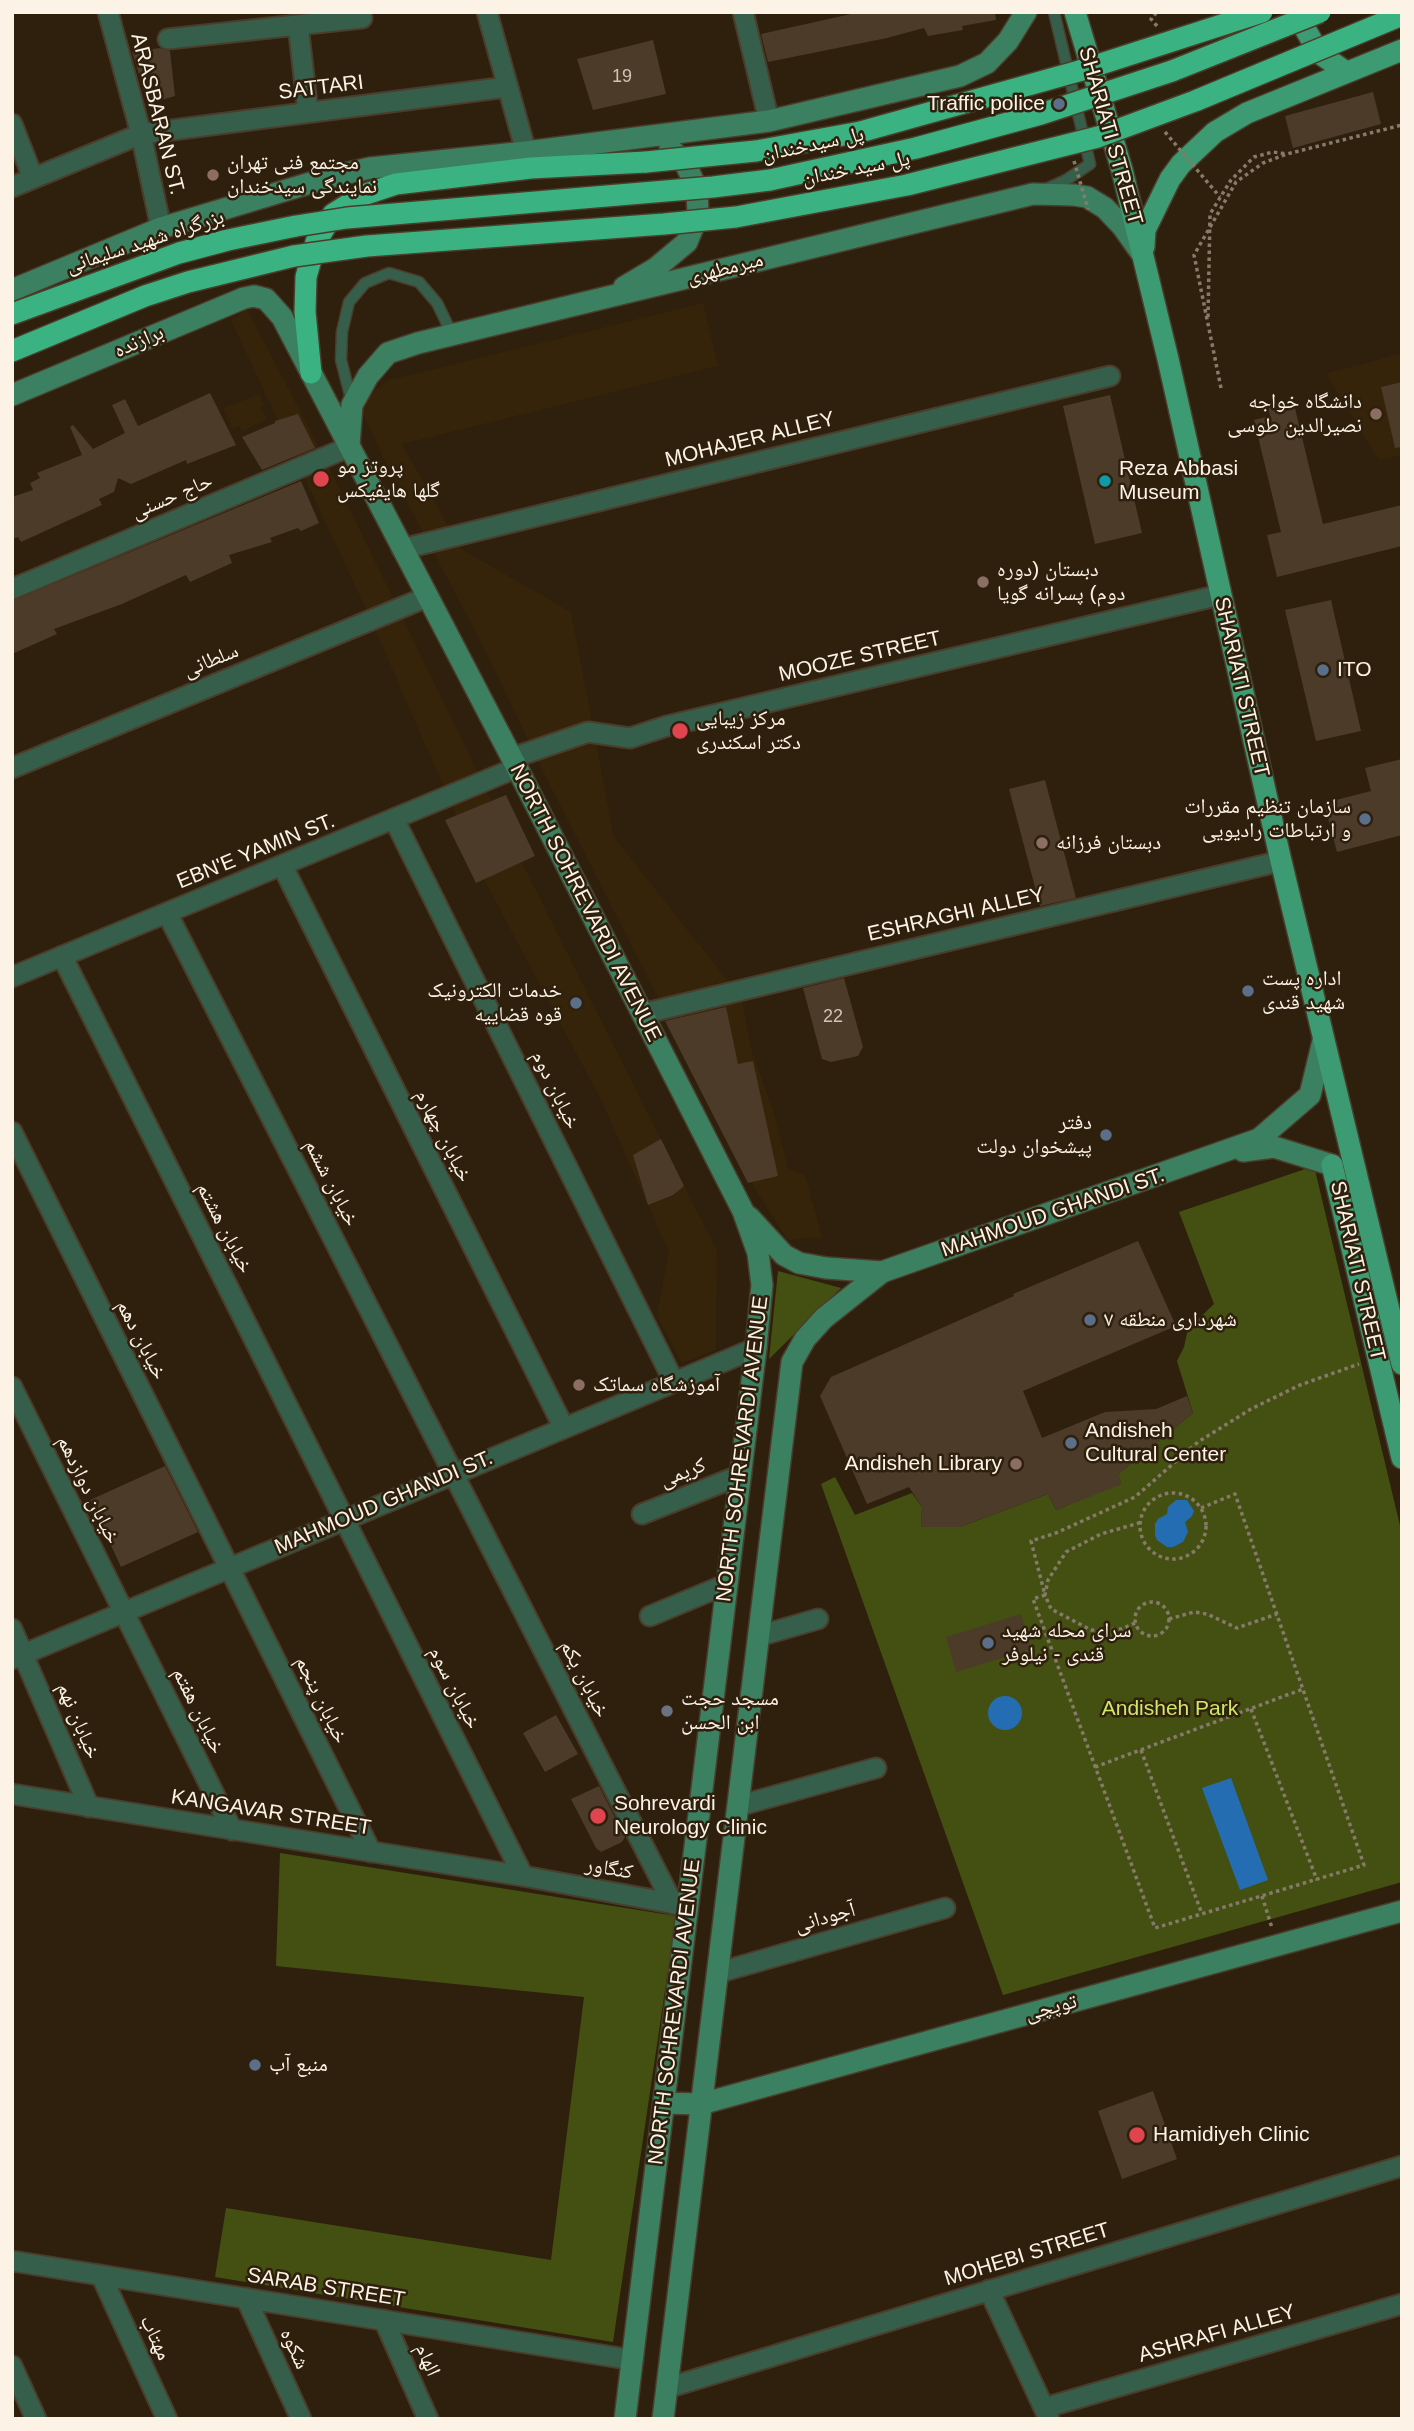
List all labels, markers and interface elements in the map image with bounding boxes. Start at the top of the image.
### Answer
street label: ARASBARAN ST. [125,31,189,197]
street label: SHARIATI STREET [1073,44,1147,228]
house number: 19 [612,66,632,88]
street label: SATTARI [277,70,365,106]
place label: Traffic police [927,91,1045,117]
marker: Traffic police [1051,96,1067,112]
street label: پل سیدخندان [760,122,866,168]
street label: پل سید خندان [800,146,912,192]
place label: مجتمع فنی تهران نمایندگی سیدخندان [227,150,377,200]
marker: مجتمع فنی تهران نمایندگی سیدخندان [205,167,221,183]
street label: بزرگراه شهید سلیمانی [63,205,227,279]
street label: میرمطهری [684,247,766,291]
street label: برازنده [110,320,168,364]
place label: دانشگاه خواجه نصیرالدین طوسی [1227,389,1362,439]
marker: دانشگاه خواجه نصیرالدین طوسی [1368,406,1384,422]
street label: MOHAJER ALLEY [663,407,837,473]
place label: پروتز مو گلها هایفیکس [337,454,440,504]
place label: Reza Abbasi Museum [1119,456,1238,506]
street label: حاج حسنی [128,469,216,525]
marker: پروتز مو گلها هایفیکس [311,469,331,489]
marker: Reza Abbasi Museum [1097,473,1113,489]
place label: دبستان (دوره دوم) پسرانه گویا [997,557,1125,607]
marker: دبستان (دوره دوم) پسرانه گویا [975,574,991,590]
street label: SHARIATI STREET [1208,595,1274,779]
street label: MOOZE STREET [776,626,944,688]
street label: سلطانی [180,639,242,683]
place label: ITO [1337,657,1372,683]
marker: ITO [1315,662,1331,678]
place label: مرکز زیبایی دکتر اسکندری [696,706,801,756]
marker: مرکز زیبایی دکتر اسکندری [670,721,690,741]
street label: NORTH SOHREVARDI AVENUE [504,760,666,1046]
place label: سازمان تنظیم مقررات و ارتباطات رادیویی [1184,794,1351,844]
street label: EBN'E YAMIN ST. [173,809,339,895]
marker: سازمان تنظیم مقررات و ارتباطات رادیویی [1357,811,1373,827]
place label: دبستان فرزانه [1056,830,1161,856]
marker: دبستان فرزانه [1034,835,1050,851]
street label: ESHRAGHI ALLEY [865,882,1047,948]
place label: اداره پست شهید قندی [1262,966,1345,1016]
place label: خدمات الکترونیک قوه قضاییه [427,978,562,1028]
marker: اداره پست شهید قندی [1240,983,1256,999]
marker: خدمات الکترونیک قوه قضاییه [568,995,584,1011]
house number: 22 [823,1006,843,1028]
street label: خیابان دوم [525,1047,585,1133]
street label: خیابان چهارم [409,1086,477,1186]
place label: دفتر پیشخوان دولت [976,1110,1092,1160]
marker: دفتر پیشخوان دولت [1098,1127,1114,1143]
street label: خیابان ششم [298,1135,364,1231]
street label: MAHMOUD GHANDI ST. [938,1163,1168,1263]
street label: خیابان هشتم [190,1178,258,1278]
street label: SHARIATI STREET [1324,1179,1390,1363]
street label: NORTH SOHREVARDI AVENUE [712,1295,774,1603]
street label: خیابان دهم [110,1296,172,1384]
place label: شهرداری منطقه ۷ [1104,1307,1237,1333]
marker: شهرداری منطقه ۷ [1082,1312,1098,1328]
place label: آموزشگاه سماتک [593,1372,720,1398]
marker: آموزشگاه سماتک [571,1377,587,1393]
place label: Andisheh Cultural Center [1085,1418,1226,1468]
street label: خیابان دوازدهم [51,1432,125,1548]
marker: Andisheh Cultural Center [1063,1435,1079,1451]
street label: MAHMOUD GHANDI ST. [271,1446,497,1560]
place label: Andisheh Library [844,1451,1002,1477]
street label: کریمی [656,1453,710,1493]
marker: Andisheh Library [1008,1456,1024,1472]
place label: سرای محله شهید قندی - نیلوفر [1002,1618,1131,1668]
marker: سرای محله شهید قندی - نیلوفر [980,1635,996,1651]
street label: خیابان یکم [554,1636,614,1722]
street label: خیابان سوم [422,1642,486,1734]
street label: خیابان پنجم [289,1652,353,1748]
street label: خیابان هفتم [166,1664,230,1758]
street label: خیابان نهم [51,1679,105,1763]
place label: مسجد حجت ابن الحسن [681,1686,779,1736]
park label: Andisheh Park [1102,1696,1238,1722]
marker: مسجد حجت ابن الحسن [659,1703,675,1719]
street label: KANGAVAR STREET [169,1785,373,1841]
place label: Sohrevardi Neurology Clinic [614,1791,767,1841]
marker: Sohrevardi Neurology Clinic [588,1806,608,1826]
street label: کنگاور [583,1852,635,1886]
street label: NORTH SOHREVARDI AVENUE [644,1858,706,2166]
street label: آجودانی [792,1897,858,1939]
street label: توپچی [1022,1989,1080,2027]
place label: منبع آب [269,2052,328,2078]
marker: منبع آب [247,2057,263,2073]
place label: Hamidiyeh Clinic [1153,2122,1309,2148]
marker: Hamidiyeh Clinic [1127,2125,1147,2145]
street label: MOHEBI STREET [941,2218,1113,2292]
street label: SARAB STREET [245,2263,407,2313]
street label: ASHRAFI ALLEY [1136,2300,1298,2368]
street label: مهتاب [134,2312,176,2364]
street label: شکوه [274,2325,314,2373]
street label: الهام [409,2340,445,2380]

